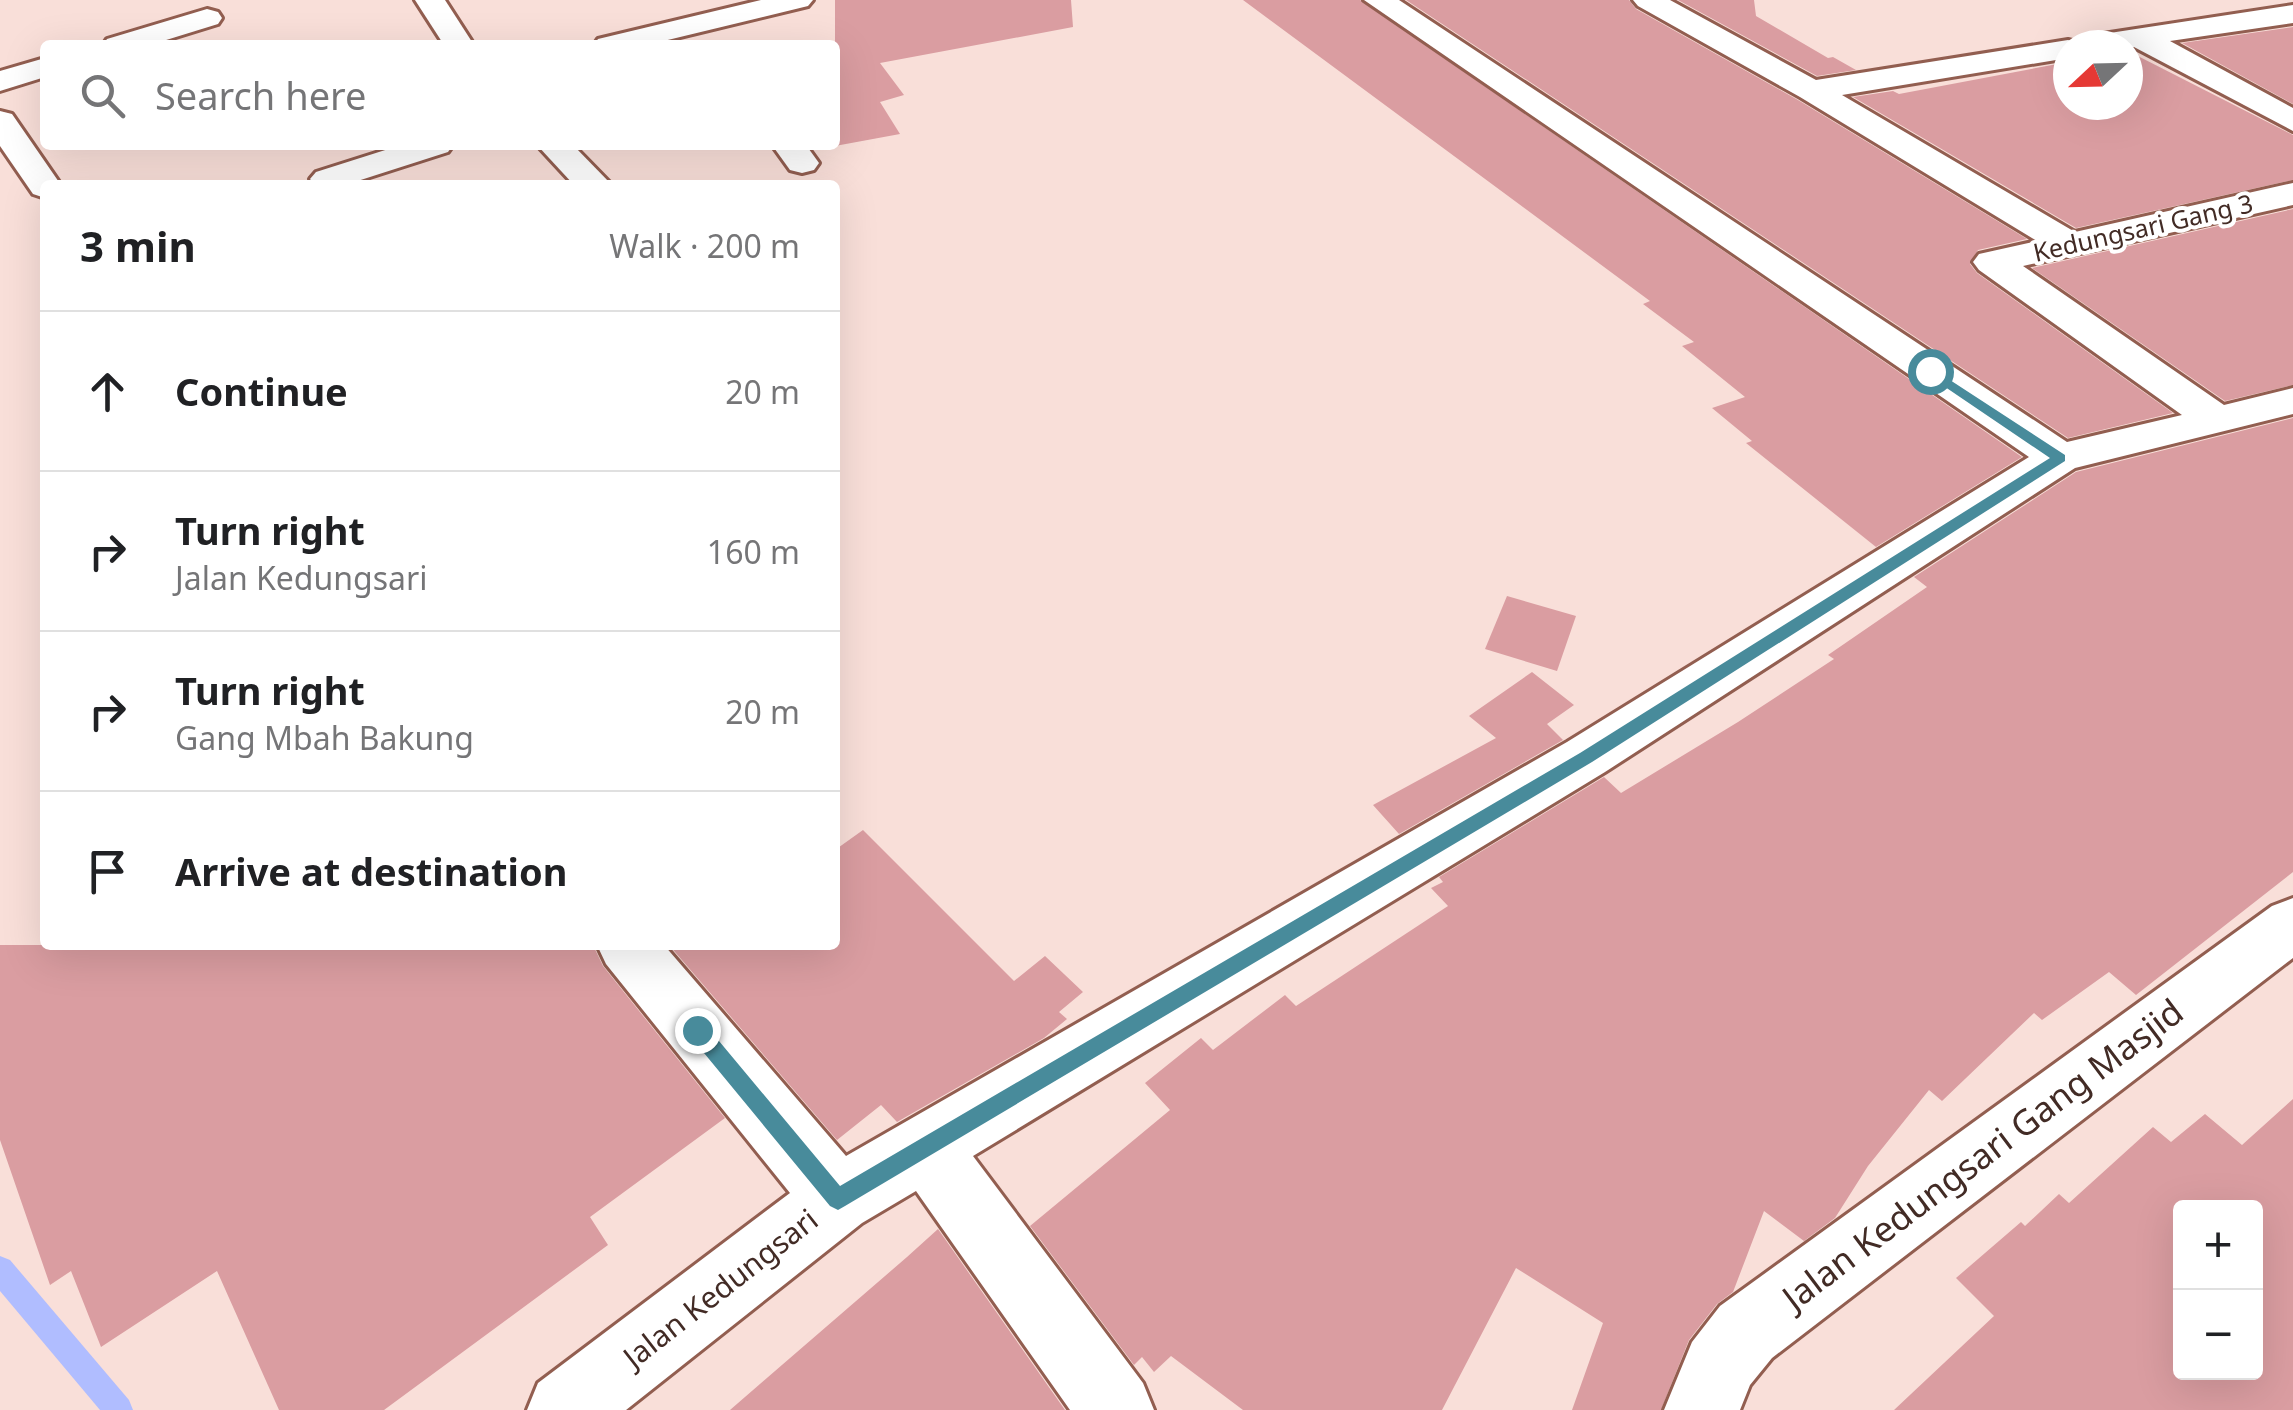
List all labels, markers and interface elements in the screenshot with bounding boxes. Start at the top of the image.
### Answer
north arrow [2053,30,2143,120]
search box [40,40,840,150]
icon: search [75,68,130,123]
text: Search here [155,69,366,121]
street label: Kedungsari Gang 3 [2030,185,2256,269]
text: 3 min [80,217,196,274]
text: Walk · 200 m [609,224,800,267]
route start [1908,349,1954,395]
icon: ahead [80,364,135,419]
text: Continue [175,365,348,417]
text: 20 m [725,370,800,413]
text: Turn right [175,504,365,556]
icon: right [80,524,135,579]
text: 160 m [707,530,800,573]
text: Jalan Kedungsari [175,556,428,599]
text: Turn right [175,664,365,716]
icon: right [80,684,135,739]
text: 20 m [725,690,800,733]
text: Gang Mbah Bakung [175,716,474,759]
icon: arrive [80,844,135,899]
text: Arrive at destination [175,845,567,897]
street label: Jalan Kedungsari Gang Masjid [1770,987,2192,1322]
route end [675,1008,721,1054]
street label: Jalan Kedungsari [612,1199,826,1379]
map controls [2173,1200,2263,1380]
button: + [2173,1200,2263,1290]
button: − [2173,1290,2263,1380]

